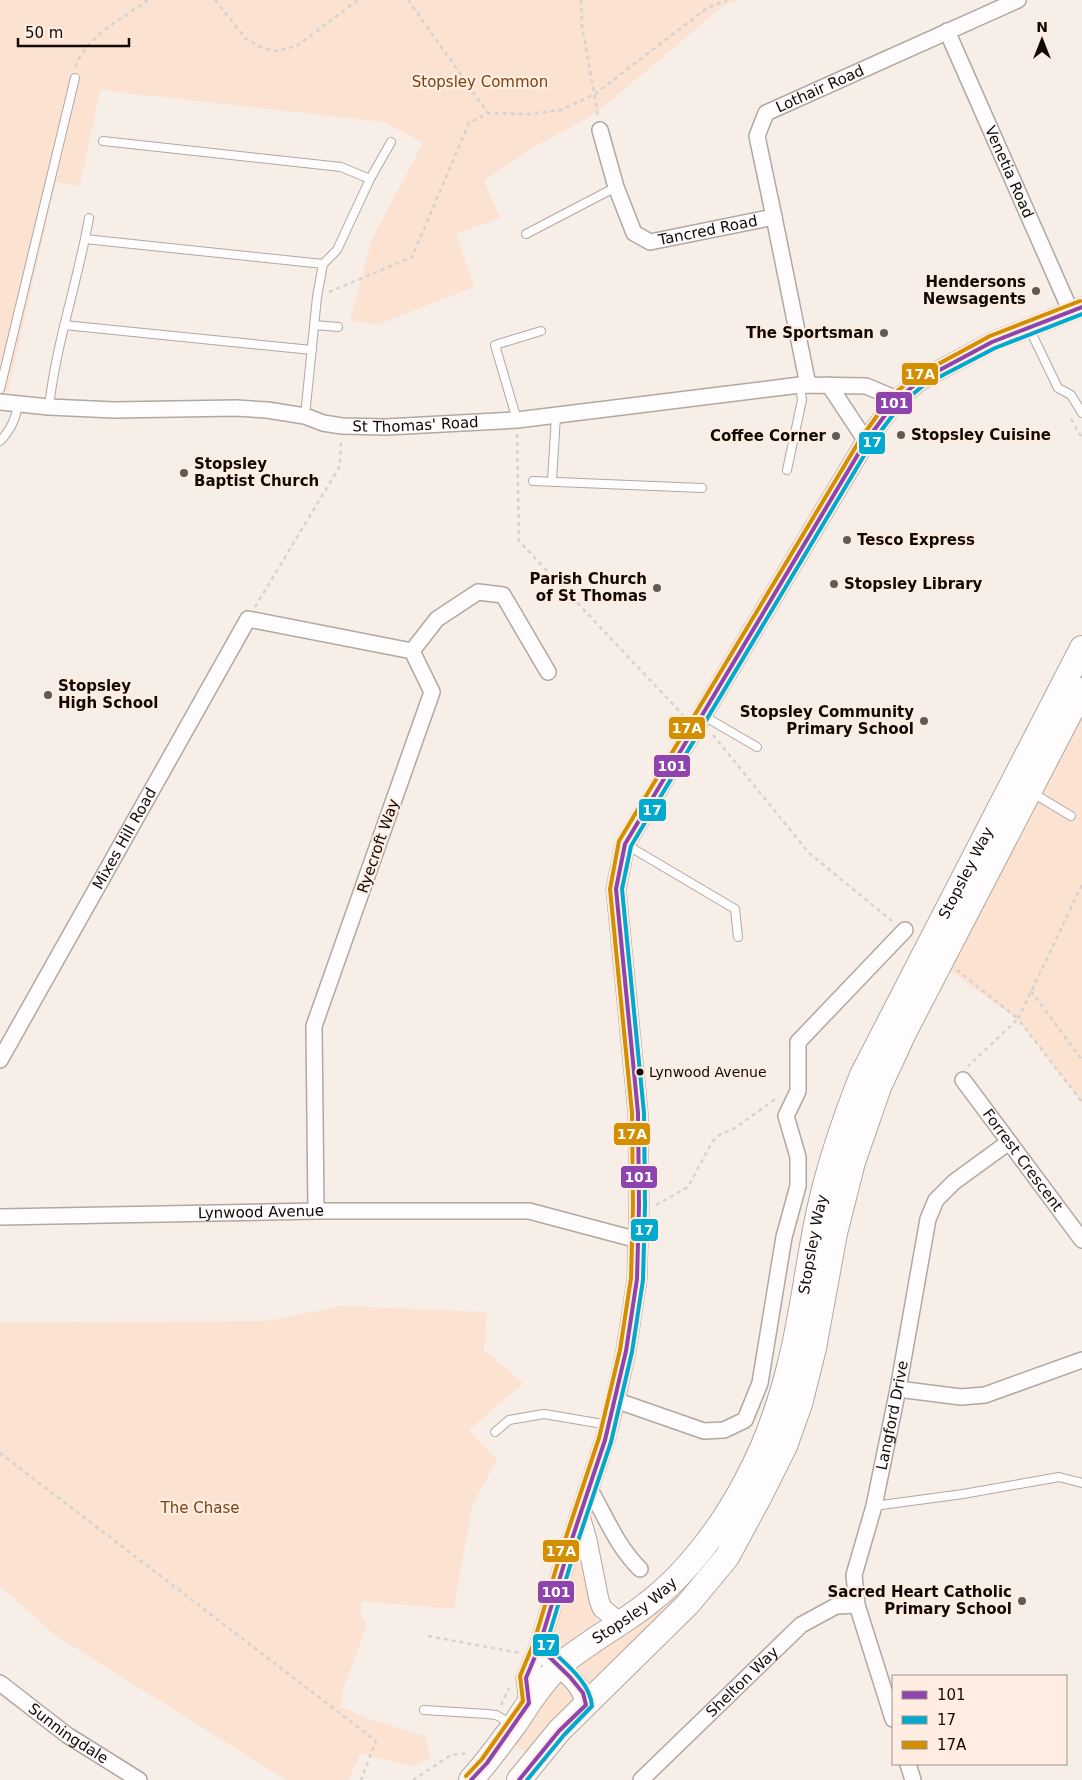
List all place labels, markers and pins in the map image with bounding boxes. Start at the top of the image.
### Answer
place label: Hendersons Newsagents [923,273,1026,308]
marker: Hendersons Newsagents [1030,285,1042,297]
place label: The Sportsman [746,324,874,342]
marker: The Sportsman [878,327,890,339]
place label: Stopsley Cuisine [911,426,1051,444]
place label: Coffee Corner [710,427,827,445]
marker: Stopsley Cuisine [895,429,907,441]
marker: Coffee Corner [830,430,842,442]
place label: Stopsley Baptist Church [194,455,319,490]
marker: Stopsley Baptist Church [178,467,190,479]
place label: Tesco Express [857,531,975,549]
marker: Tesco Express [841,534,853,546]
place label: Parish Church of St Thomas [530,570,647,605]
place label: Stopsley Library [844,575,983,593]
marker: Stopsley Library [828,578,840,590]
marker: Parish Church of St Thomas [651,582,663,594]
place label: Stopsley High School [58,677,158,712]
marker: Stopsley High School [42,689,54,701]
place label: Stopsley Community Primary School [740,703,914,738]
marker: Stopsley Community Primary School [918,715,930,727]
place label: Lynwood Avenue [649,1064,767,1080]
marker: Lynwood Avenue [635,1067,645,1077]
place label: Sacred Heart Catholic Primary School [828,1583,1012,1618]
marker: Sacred Heart Catholic Primary School [1016,1595,1028,1607]

